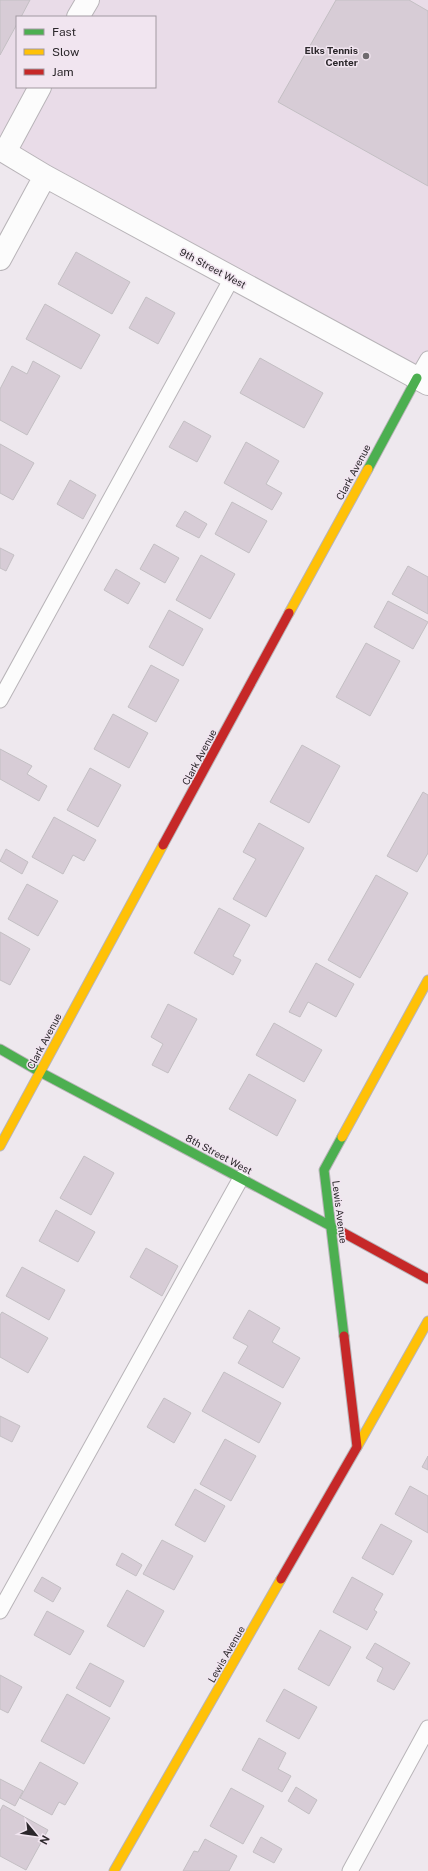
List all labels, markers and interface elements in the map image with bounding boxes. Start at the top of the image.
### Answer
legend [16,16,156,88]
text: Fast [52,25,77,39]
place label: Elks Tennis Center [304,44,358,68]
text: Slow [52,45,80,59]
marker: Elks Tennis Center [361,51,371,61]
text: Jam [52,65,74,79]
street label: 9th Street West [178,245,248,291]
street label: Clark Avenue [333,442,373,502]
street label: Clark Avenue [179,727,219,787]
street label: Clark Avenue [24,1011,64,1071]
street label: 8th Street West [184,1131,254,1177]
street label: Lewis Avenue [330,1180,350,1244]
street label: Lewis Avenue [205,1623,247,1684]
north arrow [16,1815,56,1855]
text: N [37,1833,52,1847]

